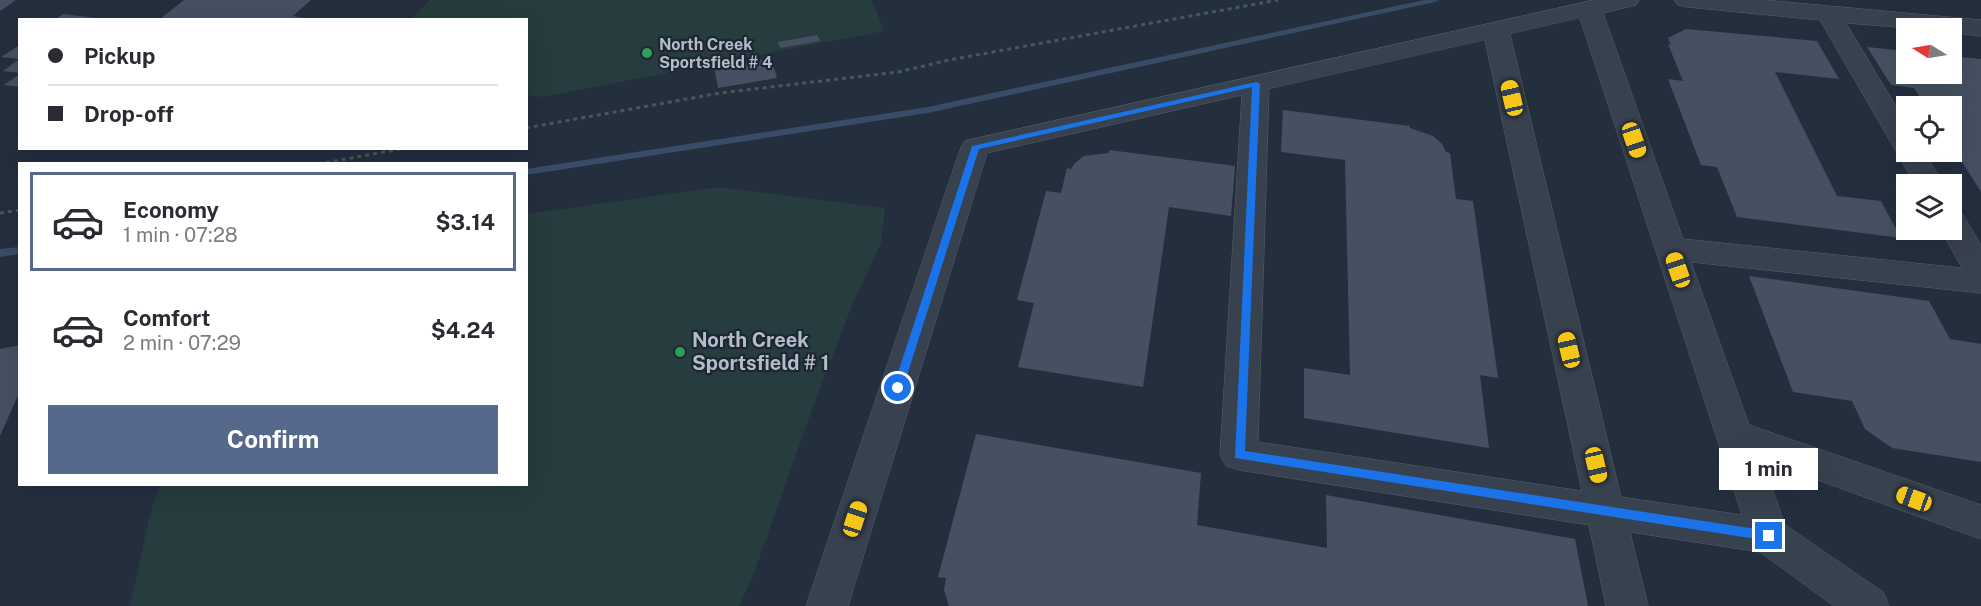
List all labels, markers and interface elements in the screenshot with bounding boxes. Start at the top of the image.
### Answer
north arrow [1896,18,1962,84]
map controls [1896,18,1962,240]
place label: North Creek Sportsfield # 4 [659,35,773,72]
text: Pickup [84,43,155,69]
marker: North Creek Sportsfield # 4 [640,46,654,60]
car [1499,78,1525,118]
button: locate [1896,96,1962,162]
text: Drop-off [84,101,174,127]
car [1620,120,1648,160]
button: layers [1896,174,1962,240]
icon: car [51,195,105,249]
text: Economy [123,197,219,223]
text: $3.14 [436,209,495,235]
text: 1 min · 07:28 [123,223,238,247]
car [1664,250,1692,290]
icon: car [51,303,105,357]
text: Comfort [123,305,210,331]
text: $4.24 [431,317,495,343]
place label: North Creek Sportsfield # 1 [692,328,829,375]
car [1556,330,1582,370]
text: 2 min · 07:29 [123,331,241,355]
marker: North Creek Sportsfield # 1 [673,345,687,359]
route start [884,374,911,401]
button: Confirm [48,405,498,474]
car [1583,445,1609,485]
callout: 1 min [1720,449,1818,491]
text: 1 min [1744,457,1793,481]
car [1894,484,1934,514]
car [841,499,869,539]
route end [1755,522,1782,549]

